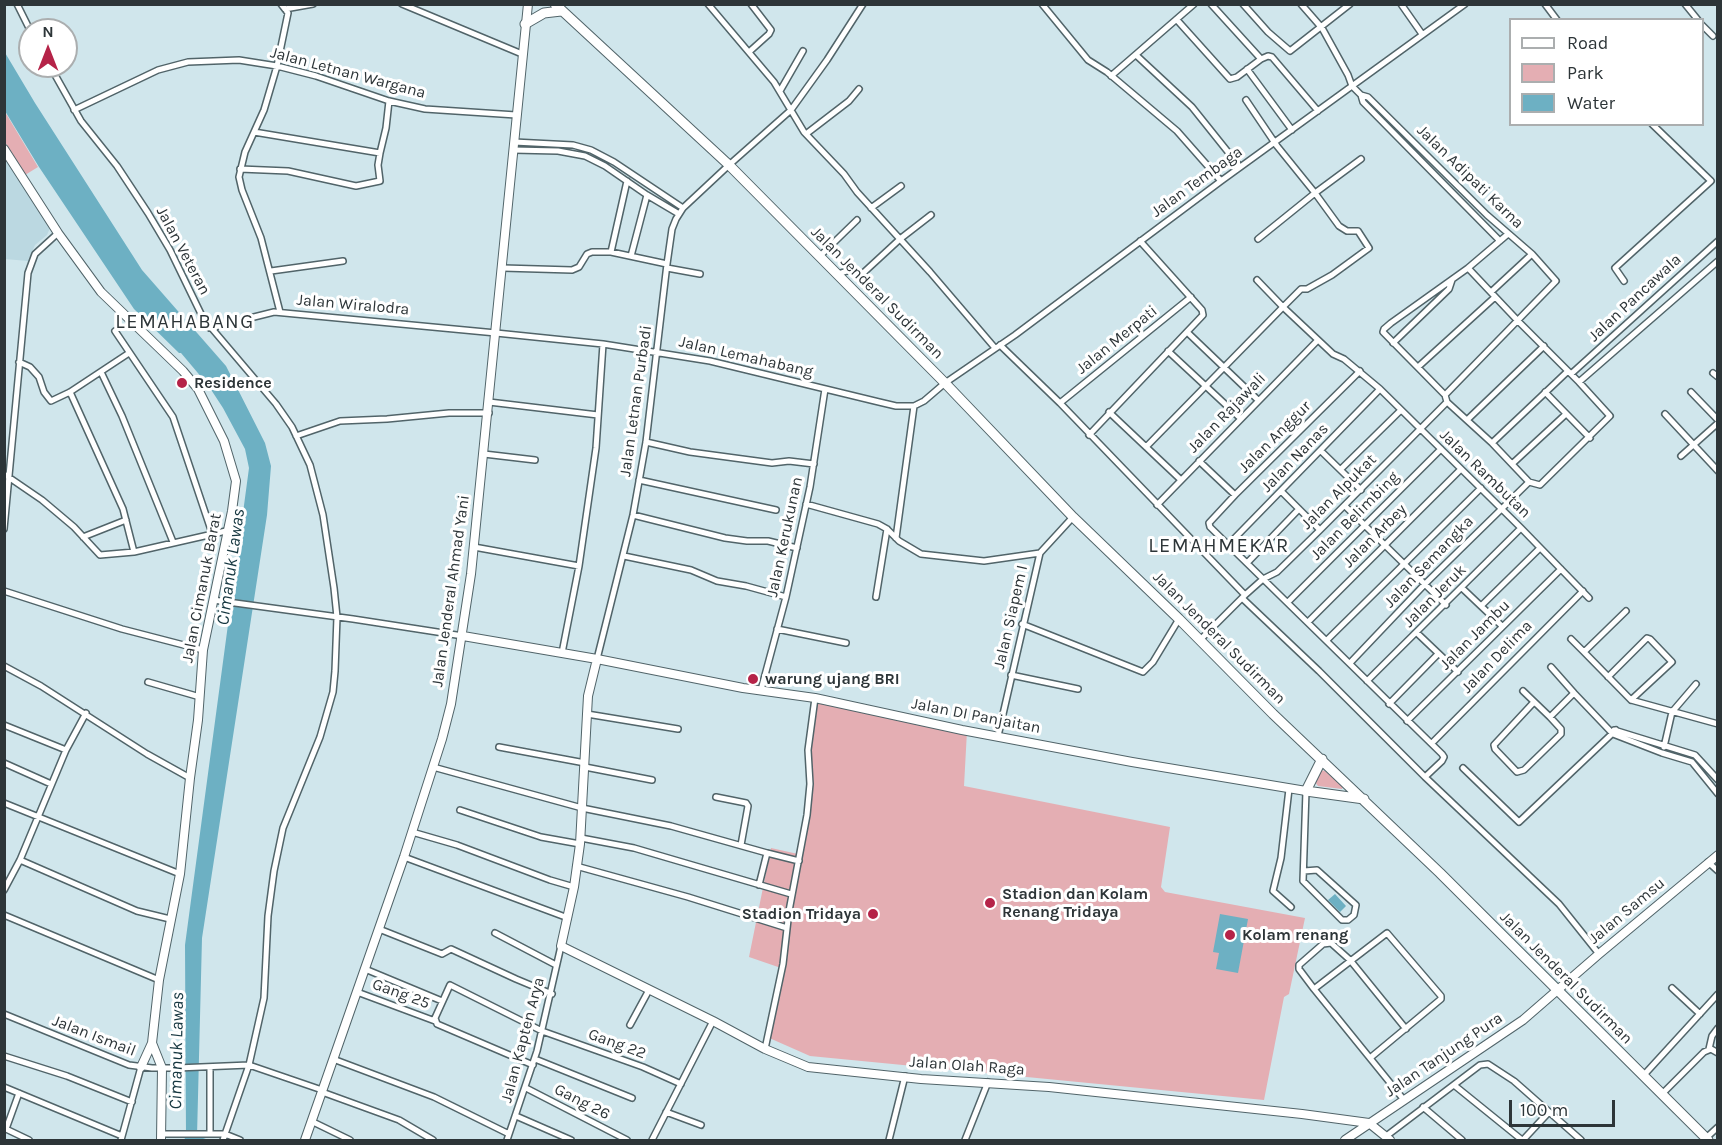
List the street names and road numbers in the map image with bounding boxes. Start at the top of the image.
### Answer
street label: Jalan Letnan Wargana [268,43,428,103]
street label: Jalan Adipati Karna [1413,121,1527,233]
street label: Jalan Tembaga [1148,142,1246,222]
street label: Jalan Veteran [152,204,214,298]
street label: Jalan Jenderal Sudirman [807,223,947,363]
street label: Jalan Pancawala [1585,250,1685,346]
street label: Jalan Wiralodra [296,291,410,319]
street label: Jalan Merpati [1073,302,1161,378]
street label: Jalan Letnan Purbadi [616,324,656,478]
street label: Jalan Lemahabang [677,332,815,382]
street label: Jalan Rajawali [1184,369,1270,457]
street label: Jalan Anggur [1235,397,1315,477]
street label: Jalan Nanas [1257,419,1333,497]
street label: Jalan Rambutan [1435,426,1535,522]
street label: Jalan Alpukat [1297,450,1381,534]
street label: Jalan Belimbing [1307,468,1403,564]
street label: Jalan Kerukunan [763,475,807,599]
street label: Jalan Jenderal Ahmad Yani [428,494,474,688]
street label: Jalan Arbey [1339,500,1411,572]
street label: Jalan Cimanuk Barat [178,512,226,664]
street label: Jalan Semangka [1380,512,1478,612]
street label: Jalan Jeruk [1400,561,1470,631]
street label: Jalan Siapem I [990,563,1032,671]
street label: Jalan Jenderal Sudirman [1149,568,1289,708]
street label: Jalan Jambu [1436,596,1514,674]
street label: Jalan Delima [1458,617,1536,697]
street label: Jalan DI Panjaitan [910,694,1042,738]
street label: Jalan Samsu [1585,874,1669,948]
street label: Jalan Jenderal Sudirman [1496,908,1636,1048]
street label: Gang 25 [370,975,432,1013]
street label: Jalan Kapten Arya [497,975,549,1105]
street label: Jalan Tanjung Pura [1382,1009,1506,1101]
street label: Jalan Ismail [50,1011,138,1061]
street label: Gang 22 [585,1025,649,1063]
street label: Jalan Olah Raga [909,1052,1025,1080]
street label: Gang 26 [551,1080,613,1124]

